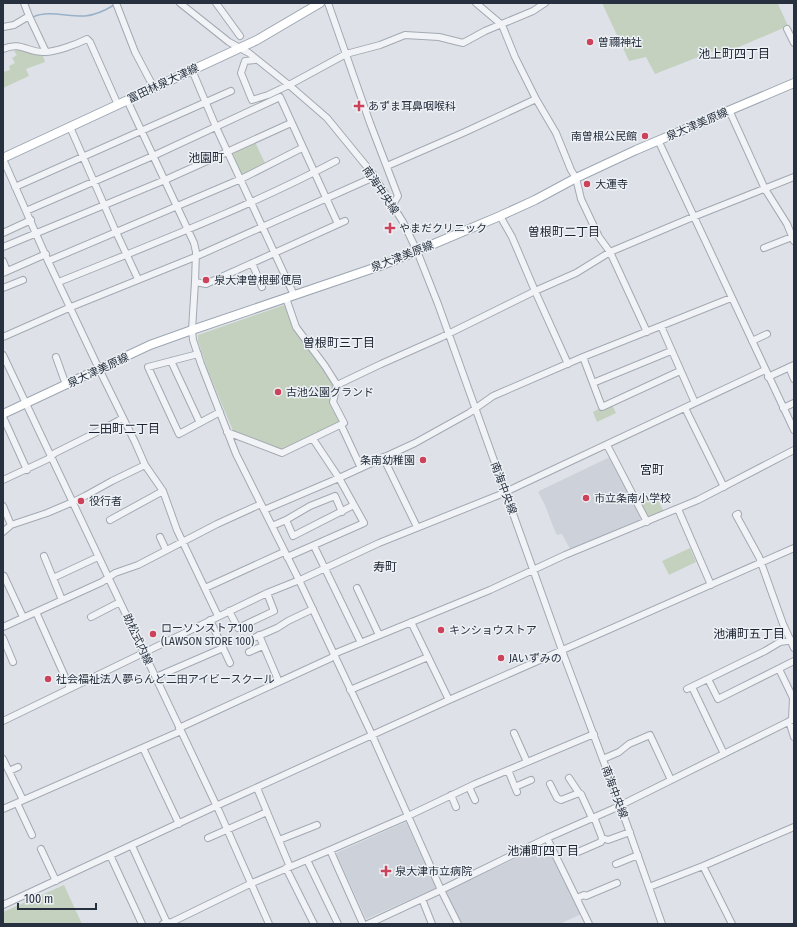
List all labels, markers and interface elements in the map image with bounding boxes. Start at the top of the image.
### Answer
place label: 曽禰神社 [598,36,642,49]
marker: 曽禰神社 [585,37,595,47]
district label: 池上町四丁目 [698,47,770,61]
street label: 富田林泉大津線 [126,61,201,106]
marker: あずま耳鼻咽喉科 [353,100,365,112]
place label: あずま耳鼻咽喉科 [368,100,456,113]
street label: 泉大津美原線 [664,106,730,143]
place label: 南曽根公民館 [571,130,637,143]
marker: 南曽根公民館 [640,131,650,141]
district label: 池園町 [188,151,224,165]
street label: 南海中央線 [360,164,401,217]
place label: 大運寺 [595,178,628,191]
marker: 大運寺 [582,179,592,189]
marker: やまだクリニック [384,222,396,234]
place label: やまだクリニック [399,222,487,235]
district label: 曽根町二丁目 [528,225,600,239]
street label: 泉大津美原線 [369,239,435,274]
place label: 泉大津曽根郵便局 [214,274,302,287]
marker: 泉大津曽根郵便局 [201,275,211,285]
district label: 曽根町三丁目 [303,336,375,350]
street label: 泉大津美原線 [66,351,131,390]
place label: 古池公園グランド [286,386,374,399]
marker: 古池公園グランド [273,387,283,397]
district label: 二田町二丁目 [88,422,160,436]
place label: 条南幼稚園 [360,454,415,467]
marker: 条南幼稚園 [418,455,428,465]
street label: 南海中央線 [488,460,519,516]
district label: 宮町 [640,463,664,477]
place label: 市立条南小学校 [594,492,671,505]
marker: 市立条南小学校 [581,493,591,503]
place label: 役行者 [89,495,122,508]
marker: 役行者 [76,496,86,506]
district label: 寿町 [373,560,397,574]
street label: 助松式内線 [120,612,155,667]
place label: ローソンストア100 (LAWSON STORE 100) [161,622,254,648]
place label: キンショウストア [449,624,537,637]
marker: キンショウストア [436,625,446,635]
district label: 池浦町五丁目 [713,627,785,641]
marker: ローソンストア100 (LAWSON STORE 100) [148,629,158,639]
place label: JAいずみの [509,652,562,665]
marker: JAいずみの [496,653,506,663]
place label: 社会福祉法人夢らんど二田アイビースクール [56,673,275,686]
marker: 社会福祉法人夢らんど二田アイビースクール [43,674,53,684]
street label: 南海中央線 [599,764,630,820]
district label: 池浦町四丁目 [507,844,579,858]
marker: 泉大津市立病院 [380,865,392,877]
place label: 泉大津市立病院 [395,865,472,878]
scale bar [18,885,96,911]
text: 100 m [24,892,53,906]

